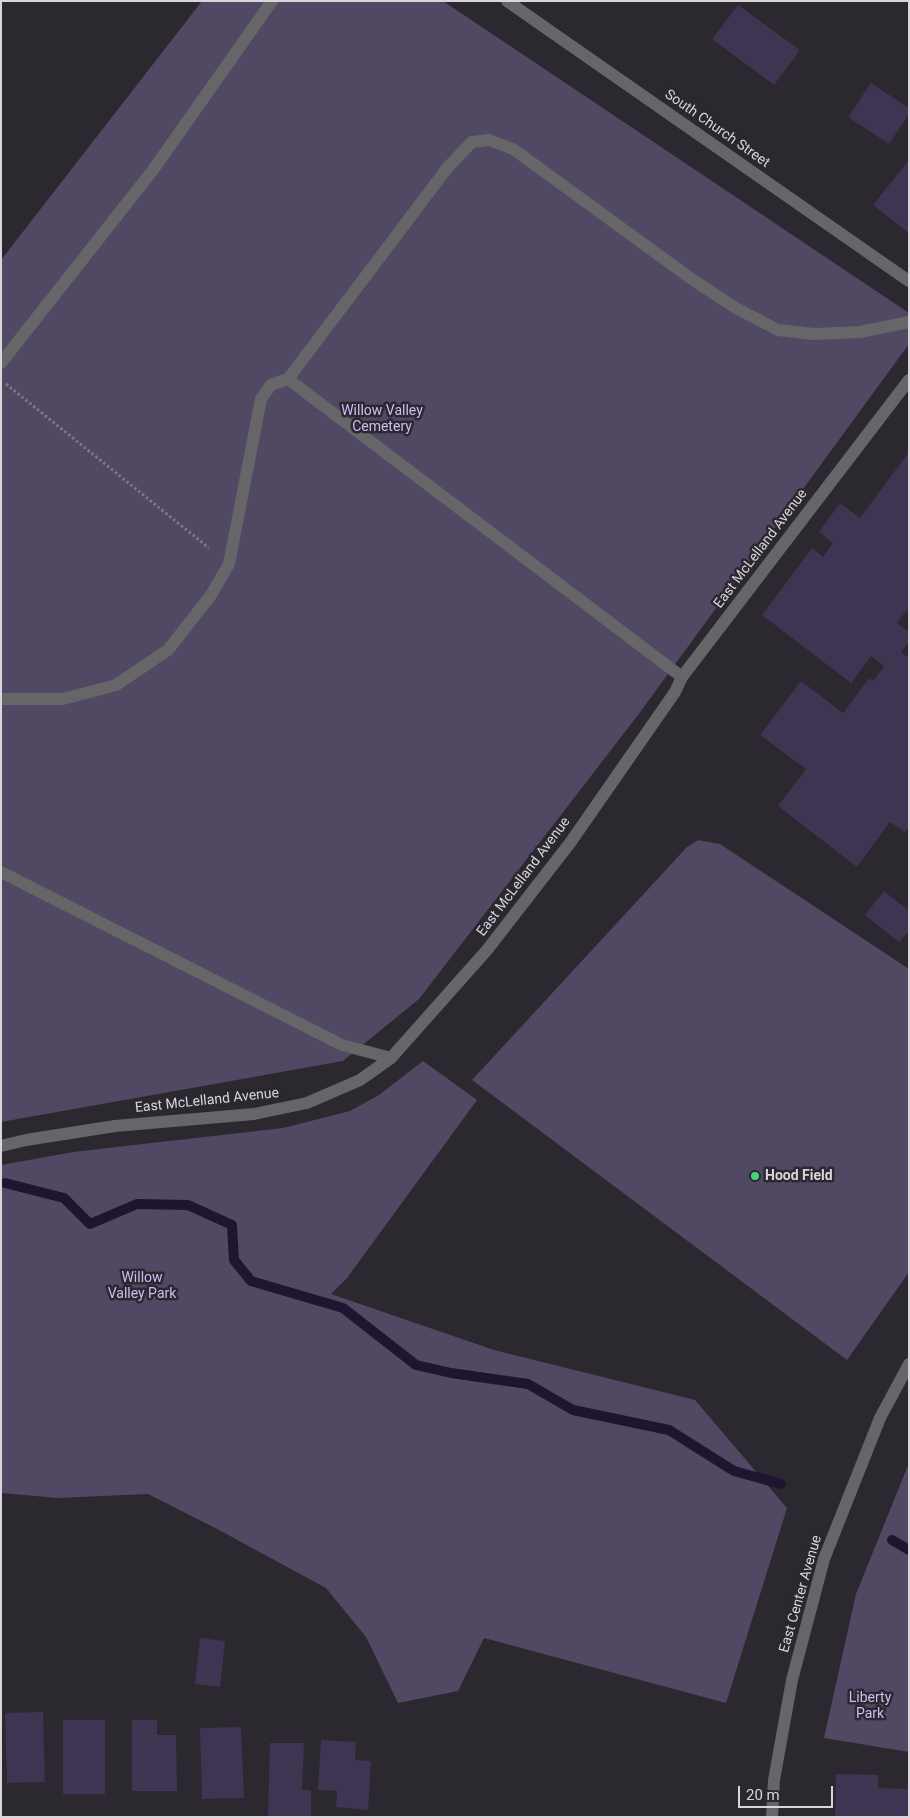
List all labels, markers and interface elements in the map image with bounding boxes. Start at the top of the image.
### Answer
street label: South Church Street [661,86,773,172]
park label: Willow Valley Cemetery [341,403,423,436]
street label: East McLelland Avenue [711,486,811,612]
street label: East McLelland Avenue [474,814,574,940]
street label: East McLelland Avenue [134,1085,280,1117]
place label: Hood Field [765,1168,833,1184]
marker: Hood Field [749,1170,761,1182]
park label: Willow Valley Park [108,1270,176,1302]
street label: East Center Avenue [776,1533,826,1655]
park label: Liberty Park [849,1690,891,1722]
scale bar [740,1776,835,1808]
text: 20 m [746,1786,780,1804]

